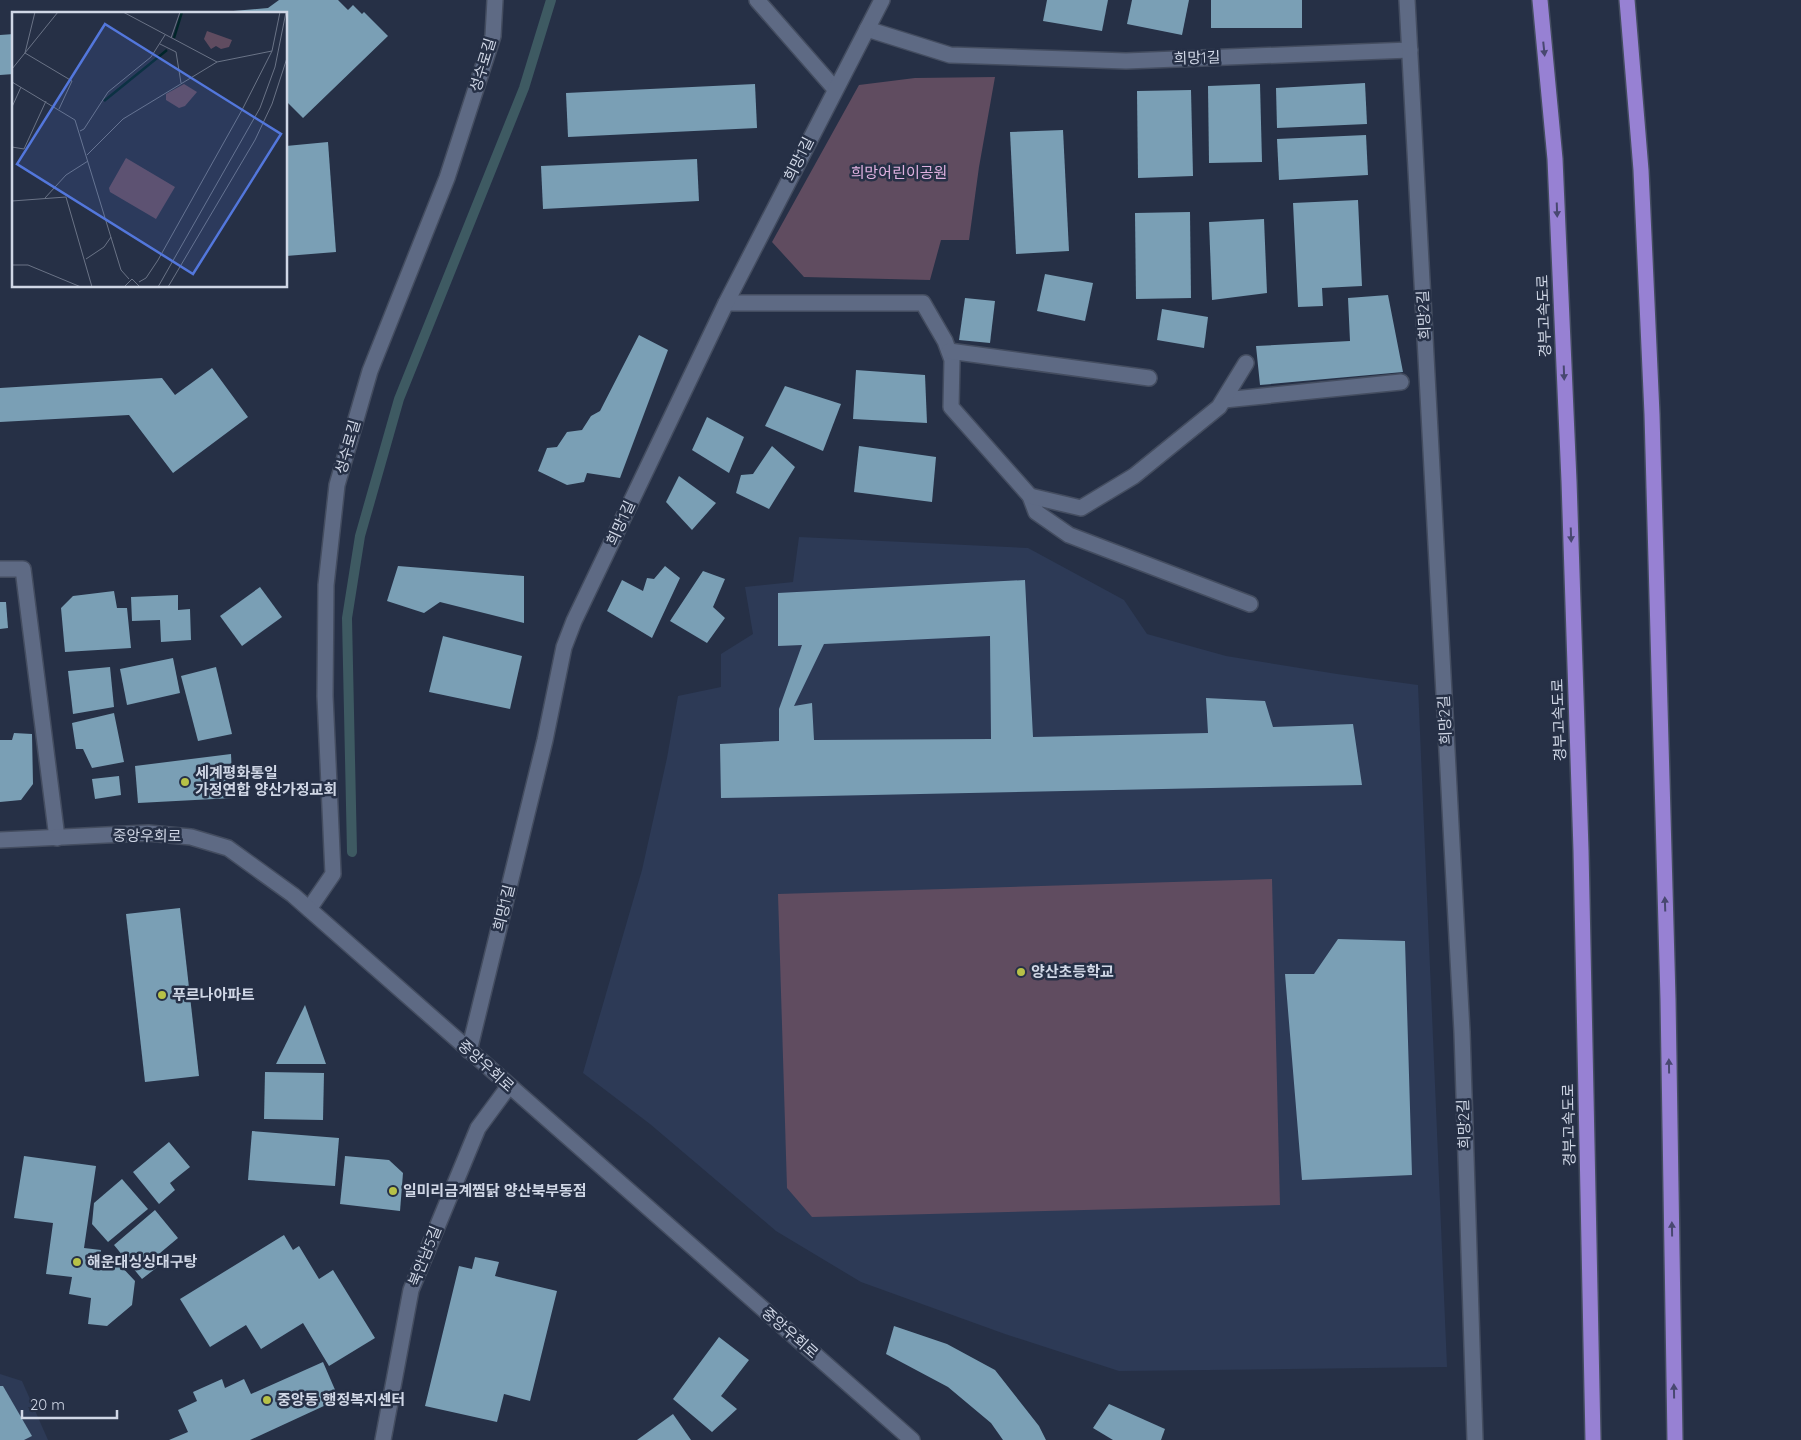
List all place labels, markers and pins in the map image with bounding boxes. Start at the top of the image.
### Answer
place label: 세계평화통일 가정연합 양산가정교회 [195,763,337,799]
marker: 세계평화통일 가정연합 양산가정교회 [179,776,191,788]
place label: 양산초등학교 [1031,962,1114,981]
marker: 양산초등학교 [1015,966,1027,978]
place label: 푸르나아파트 [172,985,255,1004]
marker: 푸르나아파트 [156,989,168,1001]
place label: 일미리금계찜닭 양산북부동점 [403,1181,587,1200]
marker: 일미리금계찜닭 양산북부동점 [387,1185,399,1197]
place label: 해운대싱싱대구탕 [87,1252,198,1271]
marker: 해운대싱싱대구탕 [71,1256,83,1268]
place label: 중앙동 행정복지센터 [277,1390,405,1409]
marker: 중앙동 행정복지센터 [261,1394,273,1406]

